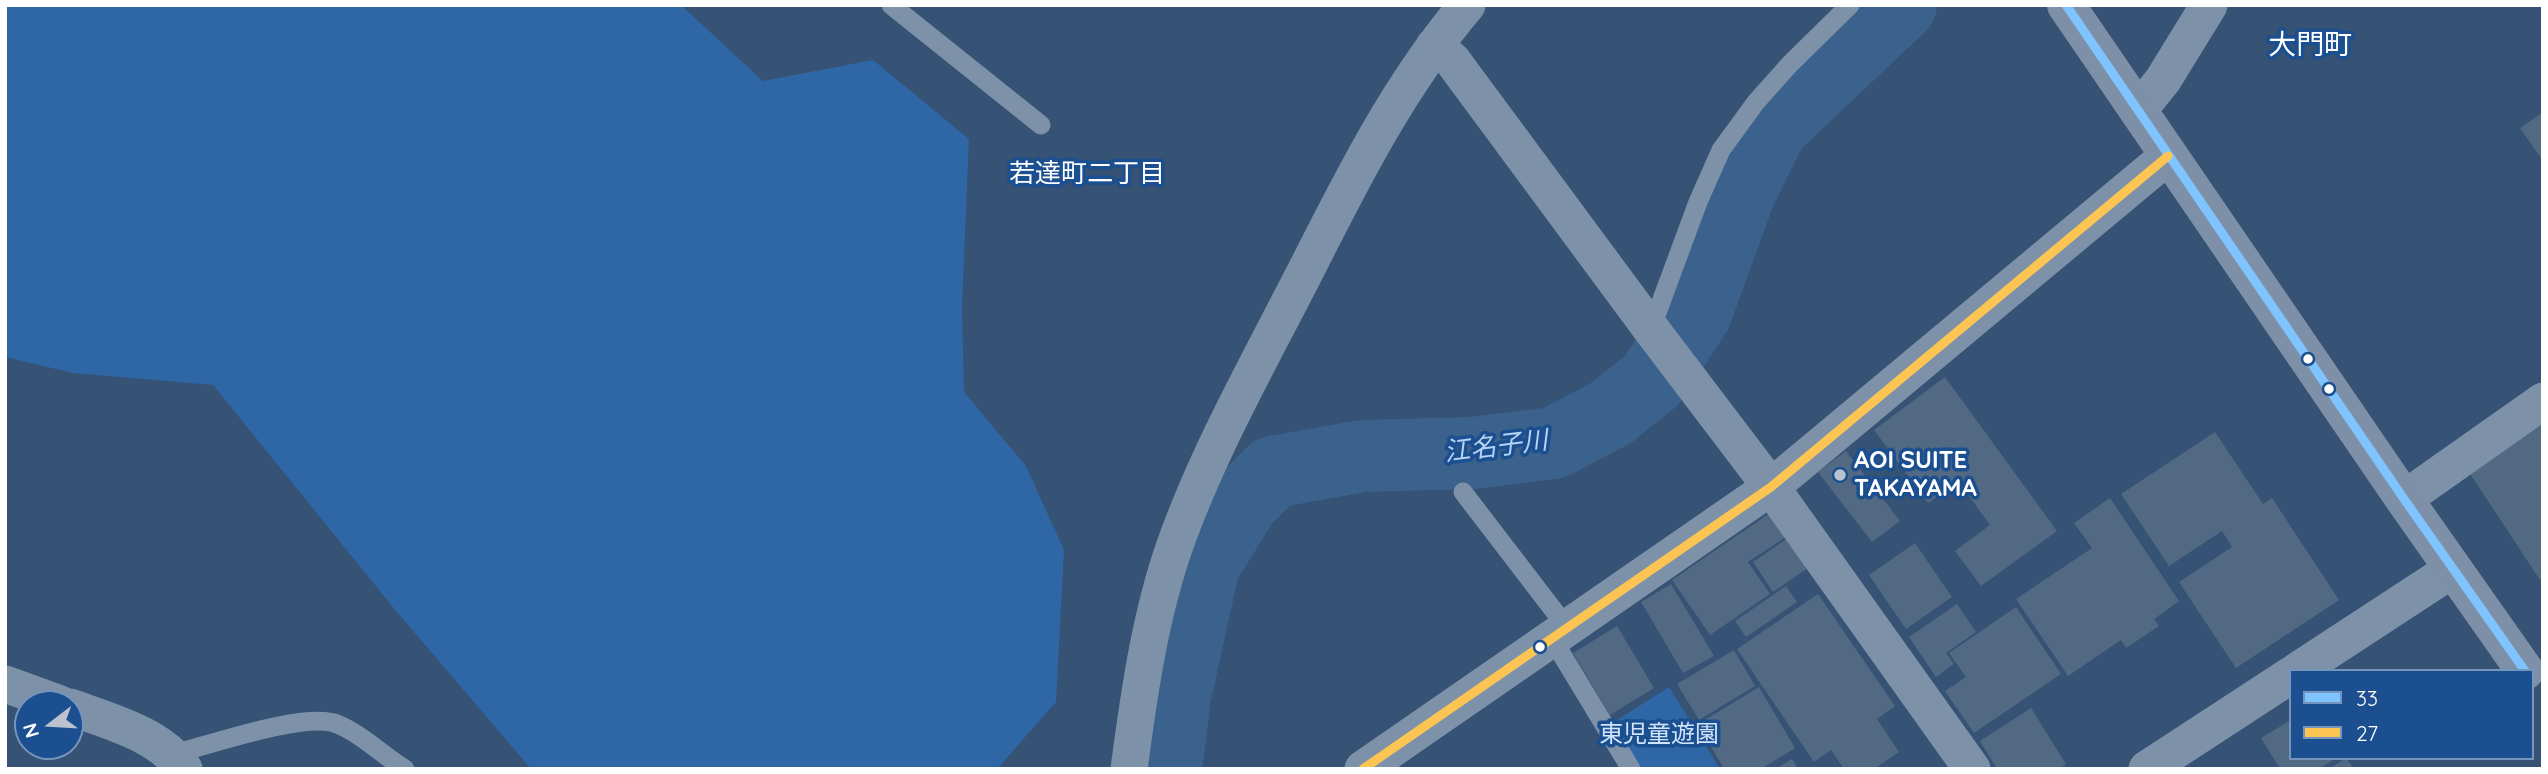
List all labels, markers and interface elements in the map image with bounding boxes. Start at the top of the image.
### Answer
district label: 大門町 [2268,29,2352,63]
district label: 若達町二丁目 [1009,158,1165,190]
unlabelled marker [2301,352,2315,366]
unlabelled marker [2322,382,2336,396]
water label: 江名子川 [1442,425,1550,469]
place label: AOI SUITE TAKAYAMA [1854,447,1977,503]
marker: AOI SUITE TAKAYAMA [1832,467,1848,483]
unlabelled marker [1533,640,1547,654]
legend [2289,669,2534,760]
text: 33 [2356,685,2378,711]
north arrow [14,690,84,760]
text: N [17,720,44,741]
text: 27 [2356,720,2378,746]
park label: 東児童遊園 [1599,721,1719,749]

